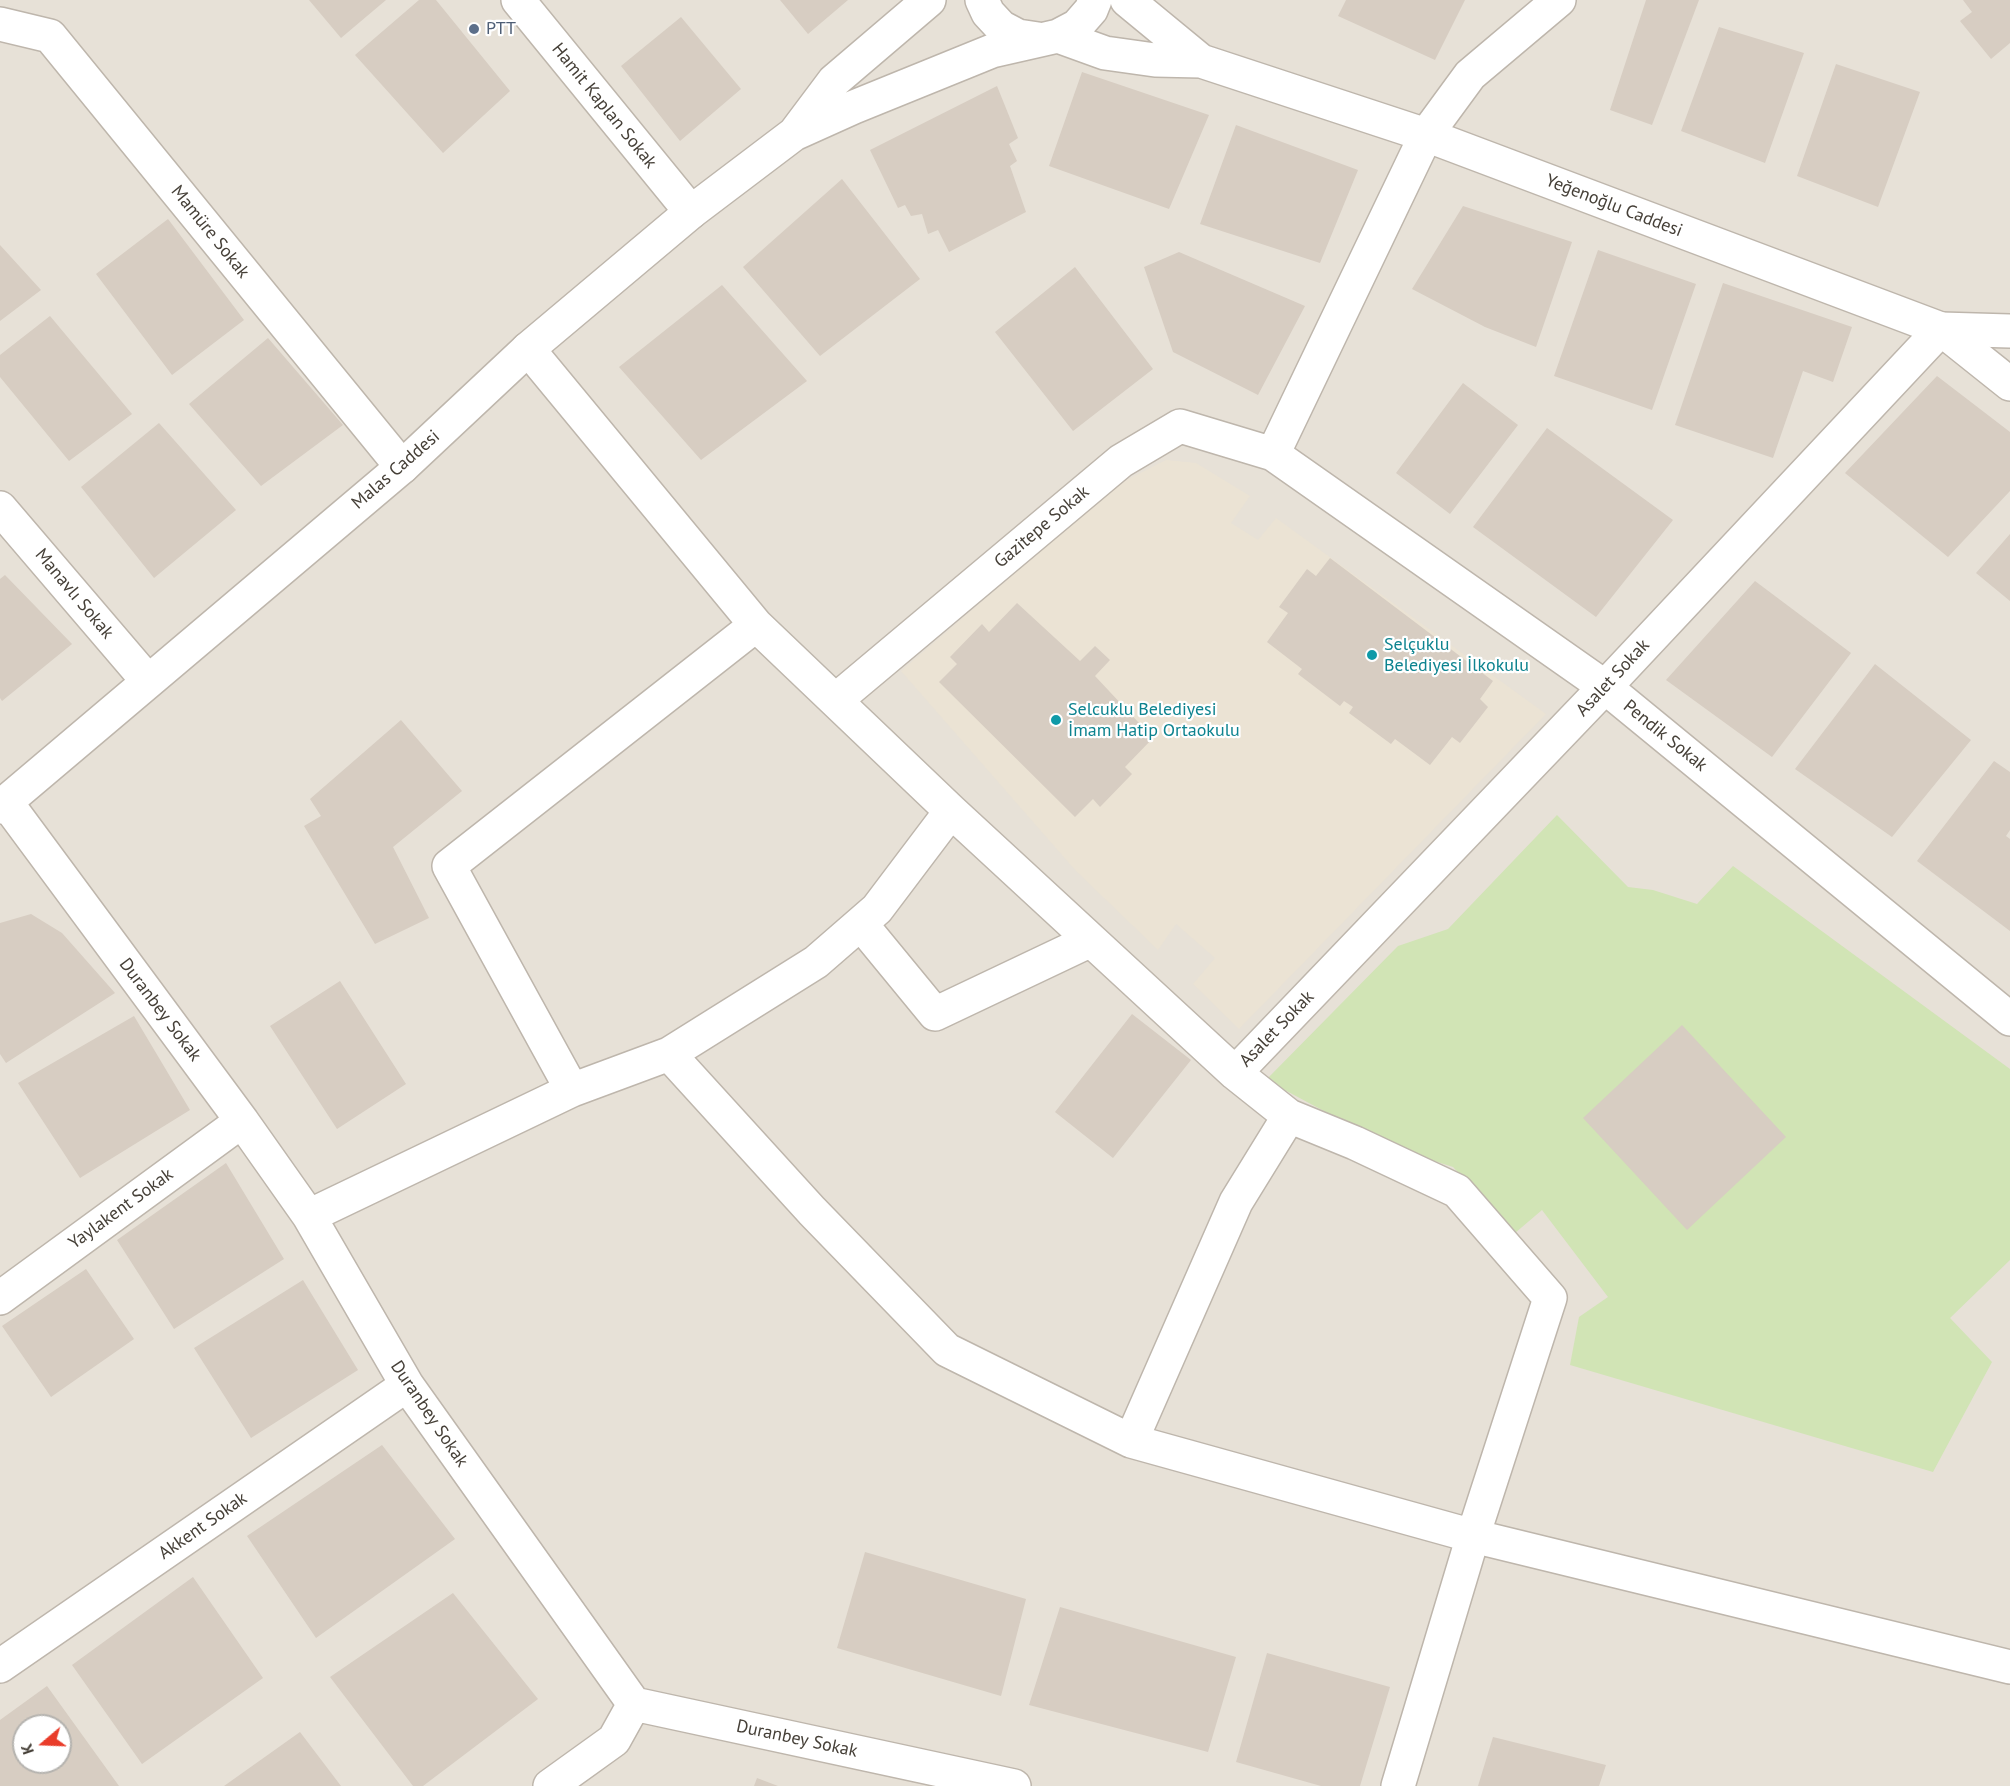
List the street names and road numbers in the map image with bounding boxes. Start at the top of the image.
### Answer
street label: Hamit Kaplan Sokak [547,39,661,173]
street label: Yeğenoğlu Caddesi [1542,170,1686,242]
street label: Mamüre Sokak [166,181,254,283]
street label: Malas Caddesi [348,426,444,514]
street label: Gazitepe Sokak [990,481,1094,573]
street label: Manavlı Sokak [30,545,118,643]
street label: Asalet Sokak [1572,635,1654,721]
street label: Pendik Sokak [1619,696,1711,776]
street label: Duranbey Sokak [114,954,206,1066]
street label: Asalet Sokak [1235,986,1319,1072]
street label: Yaylakent Sokak [65,1164,177,1254]
street label: Duranbey Sokak [386,1357,472,1471]
street label: Akkent Sokak [155,1488,251,1564]
street label: Duranbey Sokak [734,1716,860,1762]

